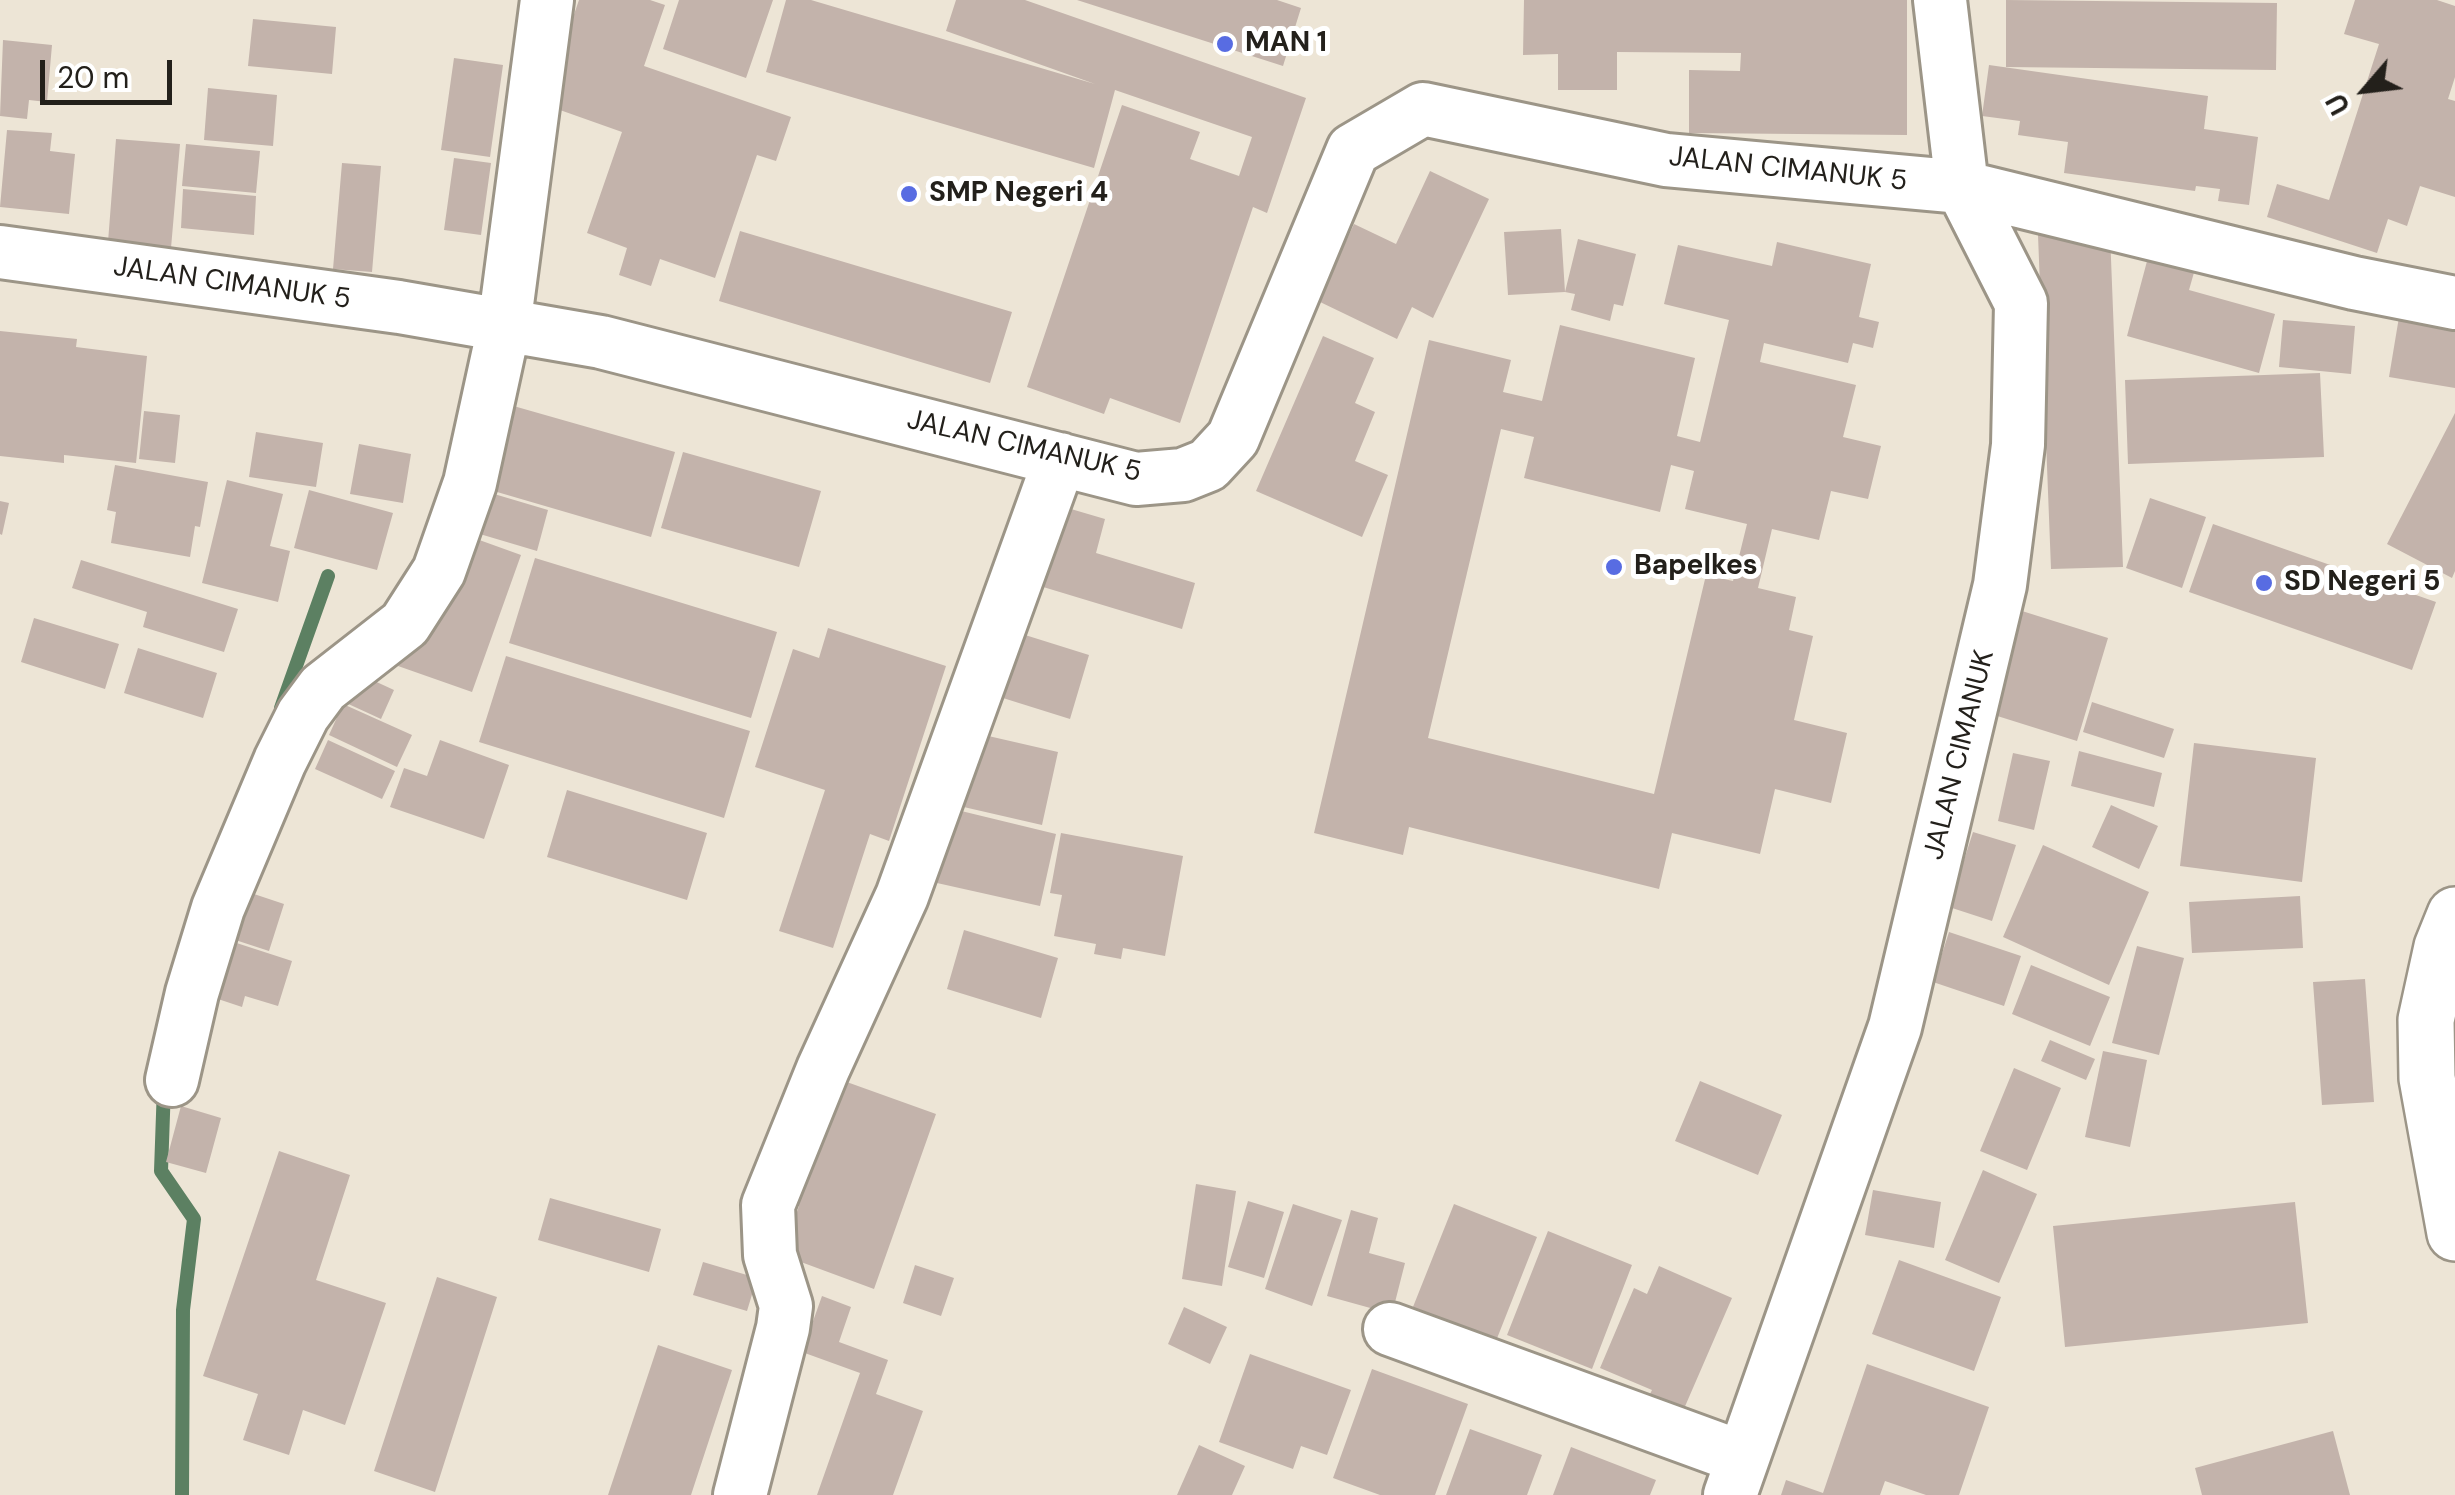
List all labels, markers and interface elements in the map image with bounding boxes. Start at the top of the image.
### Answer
place label: MAN 1 [1245,27,1327,61]
marker: MAN 1 [1214,33,1236,55]
scale bar [45,40,178,102]
north arrow [2315,40,2415,140]
text: 20 m [57,58,129,97]
text: U [2317,87,2359,121]
street label: JALAN CIMANUK 5 [1667,141,1909,199]
place label: SMP Negeri 4 [929,177,1108,211]
marker: SMP Negeri 4 [898,183,920,205]
street label: JALAN CIMANUK 5 [111,251,353,317]
street label: JALAN CIMANUK 5 [904,404,1144,490]
place label: Bapelkes [1634,550,1758,584]
marker: Bapelkes [1603,556,1625,578]
place label: SD Negeri 5 [2284,566,2440,600]
marker: SD Negeri 5 [2253,572,2275,594]
street label: JALAN CIMANUK [1918,647,2002,863]

